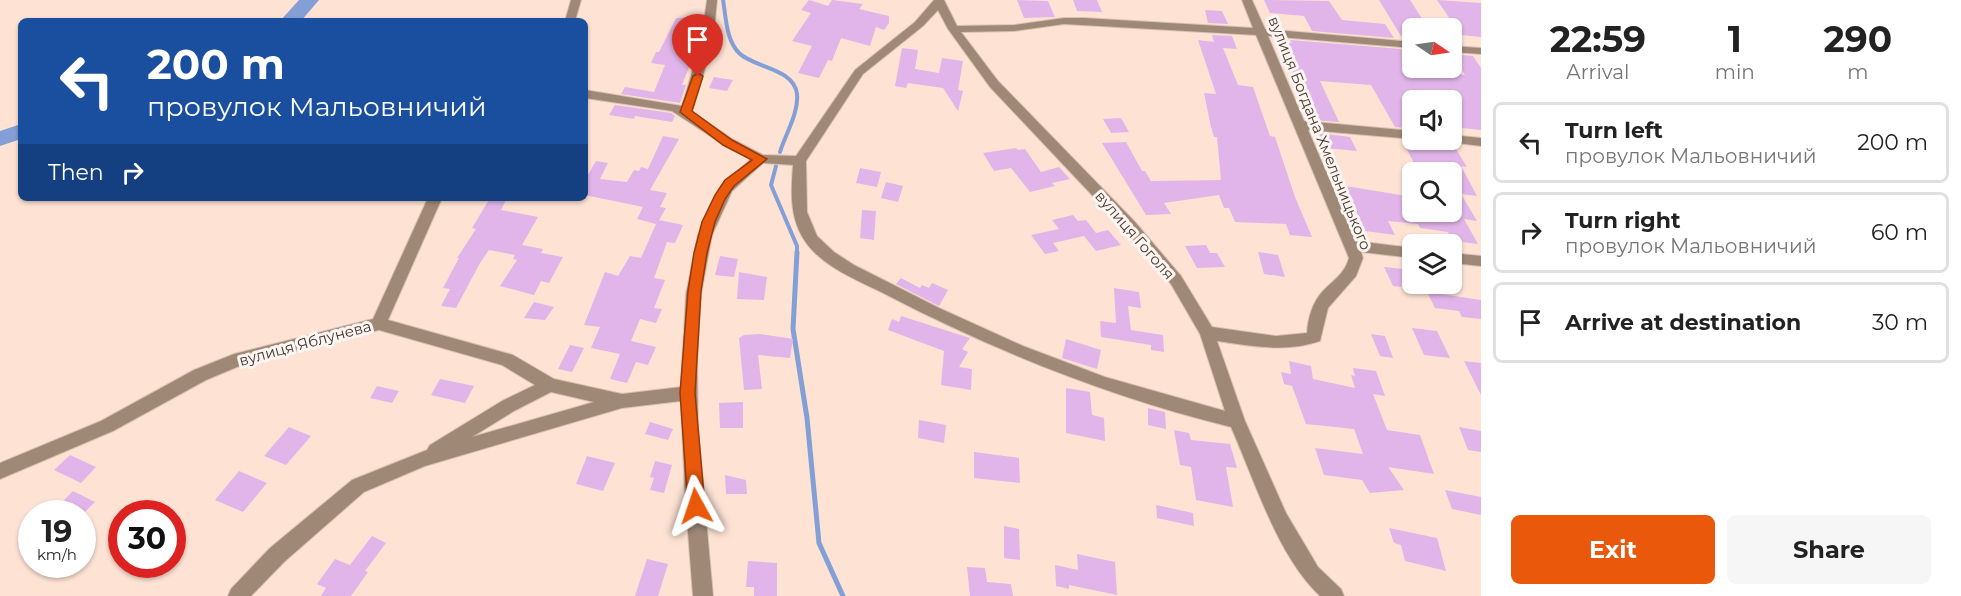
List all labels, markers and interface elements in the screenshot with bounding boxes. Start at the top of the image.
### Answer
street label: вулиця Богдана Хмельницького [1264,13,1376,253]
pin [672,14,723,76]
text: 22:59 [1550,17,1646,61]
text: 1 [1728,17,1742,61]
text: 290 [1824,17,1892,61]
north arrow [1402,18,1462,78]
map controls [1402,18,1462,294]
icon: arrive [681,23,714,56]
text: 200 m [147,38,285,90]
icon: left [48,42,126,120]
text: Arrival [1566,60,1629,84]
text: min [1715,60,1755,84]
text: m [1847,60,1869,84]
text: провулок Мальовничий [147,90,486,123]
button: sound [1402,90,1462,150]
text: Turn left [1565,117,1663,144]
icon: left [1514,126,1547,159]
text: 200 m [1857,129,1928,156]
text: провулок Мальовничий [1565,144,1816,168]
icon: right [116,156,149,189]
text: Then [48,159,104,186]
button: search [1402,162,1462,222]
street label: вулиця Гоголя [1091,187,1179,283]
text: Turn right [1565,207,1680,234]
icon: right [1514,216,1547,249]
text: 60 m [1871,219,1928,246]
button: layers [1402,234,1462,294]
text: провулок Мальовничий [1565,234,1816,258]
icon: arrive [1514,306,1547,339]
text: Arrive at destination [1565,309,1801,336]
text: 30 m [1872,309,1928,336]
street label: вулиця Яблунева [237,316,373,370]
position arrow [664,474,728,538]
speed limit sign: 30 [108,500,186,578]
text: 19 [42,513,72,550]
button: Exit [1511,515,1715,584]
button: Share [1727,515,1931,584]
text: km/h [37,545,77,564]

